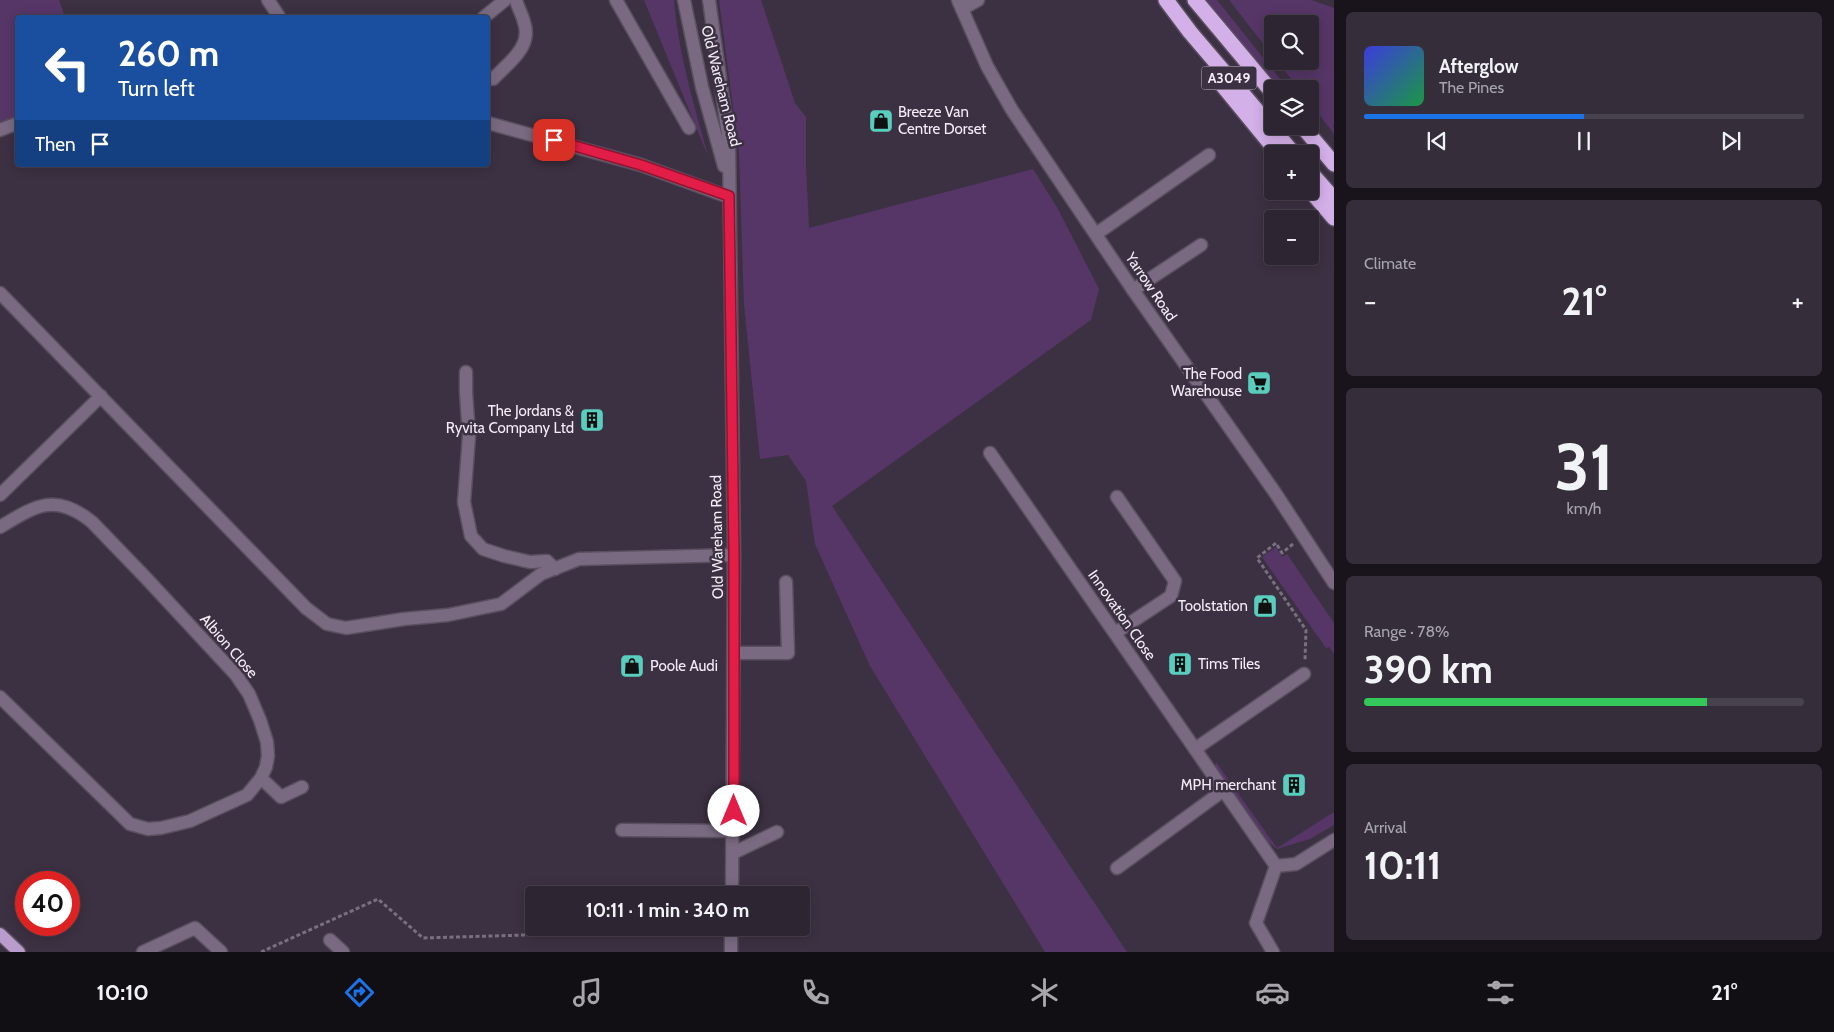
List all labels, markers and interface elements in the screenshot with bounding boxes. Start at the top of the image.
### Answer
map controls [1264,15,1319,265]
button: search [1264,15,1319,70]
street label: Old Wareham Road [697,24,745,148]
text: 260 m [118,32,219,75]
icon: left [35,35,100,100]
text: Afterglow [1439,55,1519,78]
road number: A3049 [1202,66,1256,90]
text: Turn left [118,75,195,102]
text: The Pines [1439,78,1504,97]
button: layers [1264,80,1319,135]
place label: Breeze Van Centre Dorset [898,103,986,138]
shop icon: Breeze Van Centre Dorset [868,108,894,134]
pin [533,119,575,161]
icon: arrive [540,126,568,154]
icon: previous [1423,127,1451,155]
icon: pause [1570,127,1598,155]
icon: next [1717,127,1745,155]
icon: arrive [86,130,114,158]
text: Then [35,133,76,156]
button: + [1264,145,1319,200]
button: − [1264,210,1319,265]
street label: Yarrow Road [1121,248,1181,325]
text: Climate [1364,254,1416,273]
text: 21° [1561,278,1607,325]
text: − [1364,284,1376,318]
text: + [1792,284,1804,318]
place label: The Food Warehouse [1171,365,1242,400]
supermarket icon: The Food Warehouse [1246,370,1272,396]
place label: The Jordans & Ryvita Company Ltd [446,402,574,437]
building icon: The Jordans & Ryvita Company Ltd [579,407,605,433]
text: 31 [1554,427,1614,506]
street label: Old Wareham Road [707,475,727,599]
text: km/h [1566,499,1602,518]
street label: Innovation Close [1084,566,1160,664]
shop icon: Toolstation [1252,593,1278,619]
place label: Toolstation [1178,597,1248,615]
street label: Albion Close [196,610,262,682]
text: Range · 78% [1364,622,1450,641]
text: 390 km [1364,646,1493,693]
building icon: Tims Tiles [1167,651,1193,677]
shop icon: Poole Audi [619,653,645,679]
place label: Tims Tiles [1198,655,1260,673]
place label: Poole Audi [650,657,718,675]
building icon: MPH merchant [1281,772,1307,798]
place label: MPH merchant [1181,776,1276,794]
position arrow [707,784,759,836]
text: Arrival [1364,818,1407,837]
text: 10:11 [1364,842,1441,889]
speed limit sign: 40 [15,871,80,936]
text: 10:11 · 1 min · 340 m [586,899,749,922]
icon: directions [342,975,377,1010]
icon: music [570,975,605,1010]
icon: phone [798,975,833,1010]
icon: climate [1027,975,1062,1010]
icon: car [1255,975,1290,1010]
icon: filters [1483,975,1518,1010]
text: 10:10 [97,979,149,1006]
text: 21° [1711,979,1737,1006]

